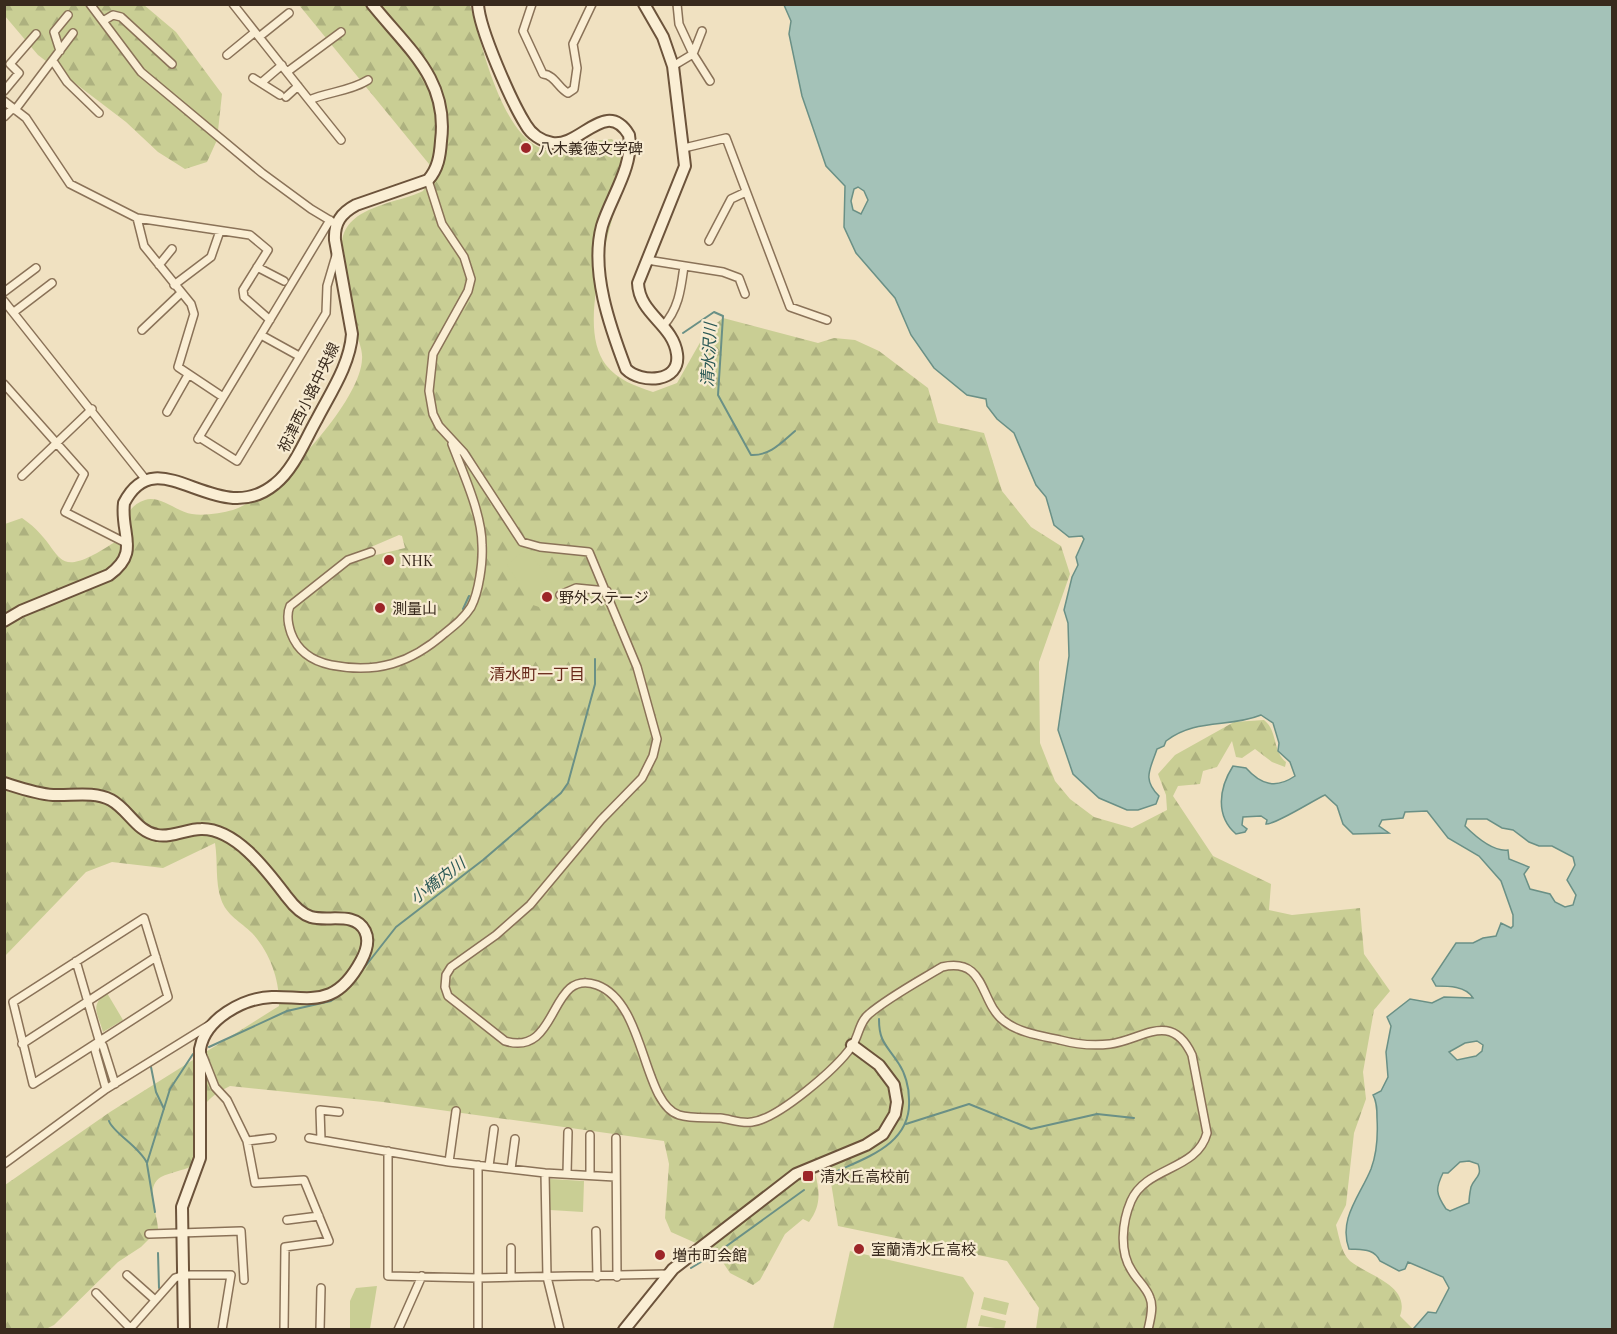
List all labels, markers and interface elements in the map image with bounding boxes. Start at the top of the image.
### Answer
place label: 八木義徳文学碑 [538,138,643,158]
marker: 八木義徳文学碑 [519,141,533,155]
water label: 清水沢川 [696,321,720,388]
street label: 祝津西小路中央線 [273,339,343,455]
place label: NHK [401,550,433,570]
marker: NHK [382,553,396,567]
place label: 野外ステージ [559,587,649,607]
marker: 野外ステージ [540,590,554,604]
place label: 測量山 [392,598,437,618]
marker: 測量山 [373,601,387,615]
district label: 清水町一丁目 [489,663,585,684]
water label: 小橋内川 [405,851,470,908]
place label: 清水丘高校前 [820,1166,910,1186]
marker: 清水丘高校前 [801,1169,815,1183]
place label: 室蘭清水丘高校 [871,1239,976,1259]
marker: 室蘭清水丘高校 [852,1242,866,1256]
place label: 増市町会館 [672,1245,747,1265]
marker: 増市町会館 [653,1248,667,1262]

